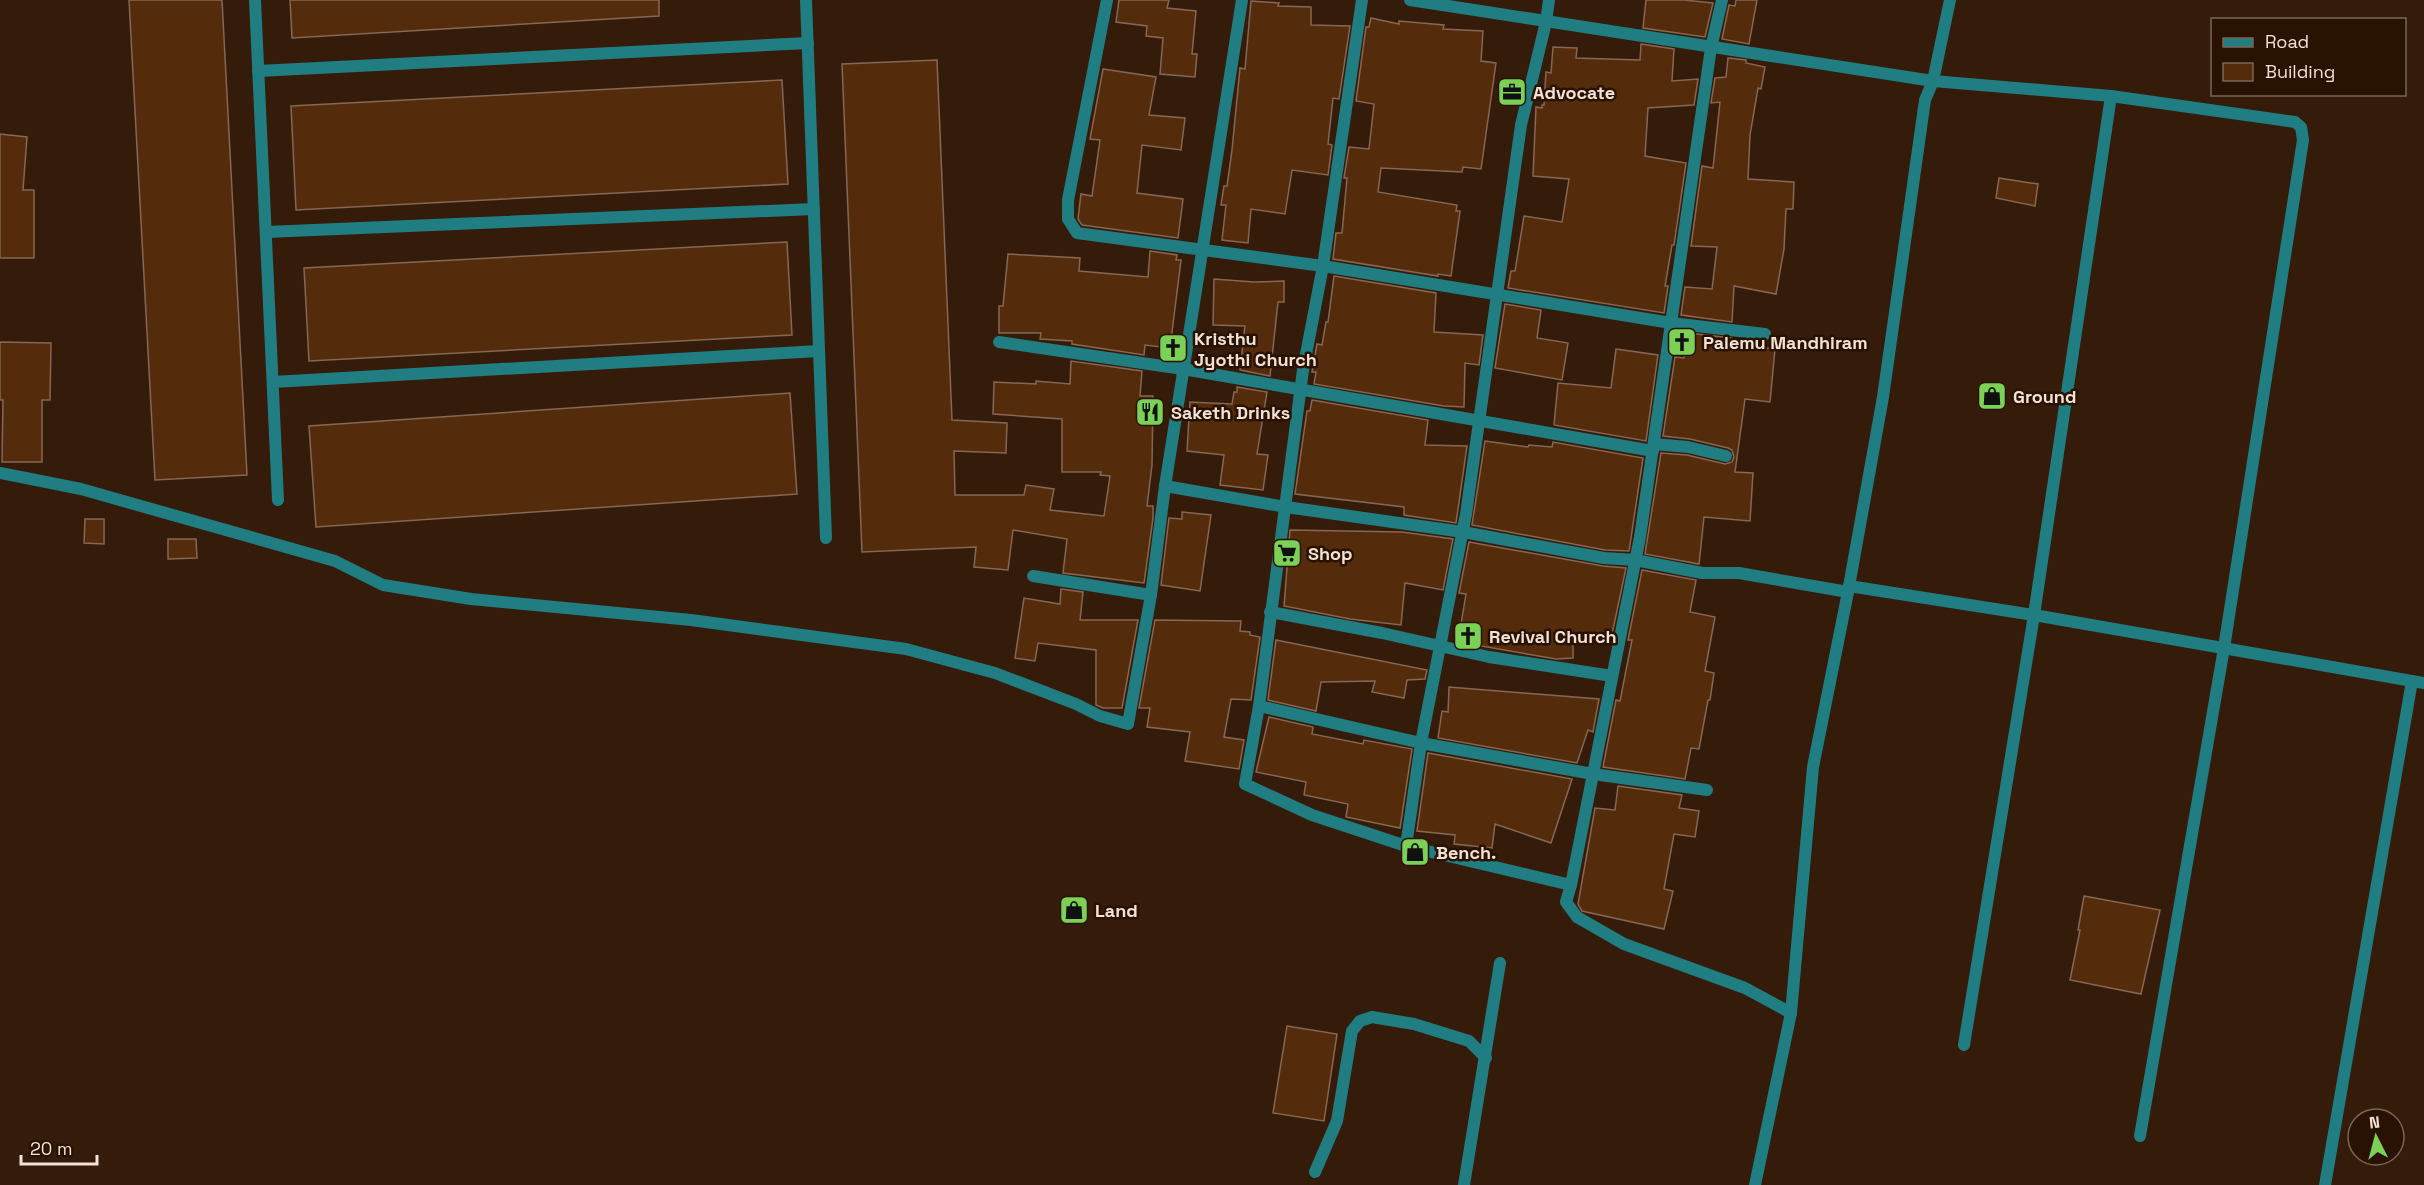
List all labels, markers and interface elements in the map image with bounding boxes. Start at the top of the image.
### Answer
legend [2211,18,2406,96]
text: Road [2265,30,2309,53]
text: Building [2265,60,2335,83]
office icon: Advocate [1496,76,1528,108]
place label: Advocate [1533,81,1615,104]
church icon: Palemu Mandhiram [1666,326,1698,358]
place label: Kristhu Jyothi Church [1194,327,1317,371]
place label: Palemu Mandhiram [1703,331,1868,354]
church icon: Kristhu Jyothi Church [1157,332,1189,364]
shop icon: Ground [1976,380,2008,412]
place label: Ground [2013,385,2076,408]
restaurant icon: Saketh Drinks [1134,396,1166,428]
place label: Saketh Drinks [1171,401,1290,424]
supermarket icon: Shop [1271,537,1303,569]
place label: Shop [1308,542,1353,565]
church icon: Revival Church [1452,620,1484,652]
place label: Revival Church [1489,625,1617,648]
shop icon: Bench. [1399,836,1431,868]
place label: Bench. [1436,841,1496,864]
shop icon: Land [1058,894,1090,926]
place label: Land [1095,899,1138,922]
north arrow [2346,1107,2406,1167]
text: N [2368,1112,2381,1134]
scale bar [21,1128,98,1166]
text: 20 m [30,1137,73,1160]

